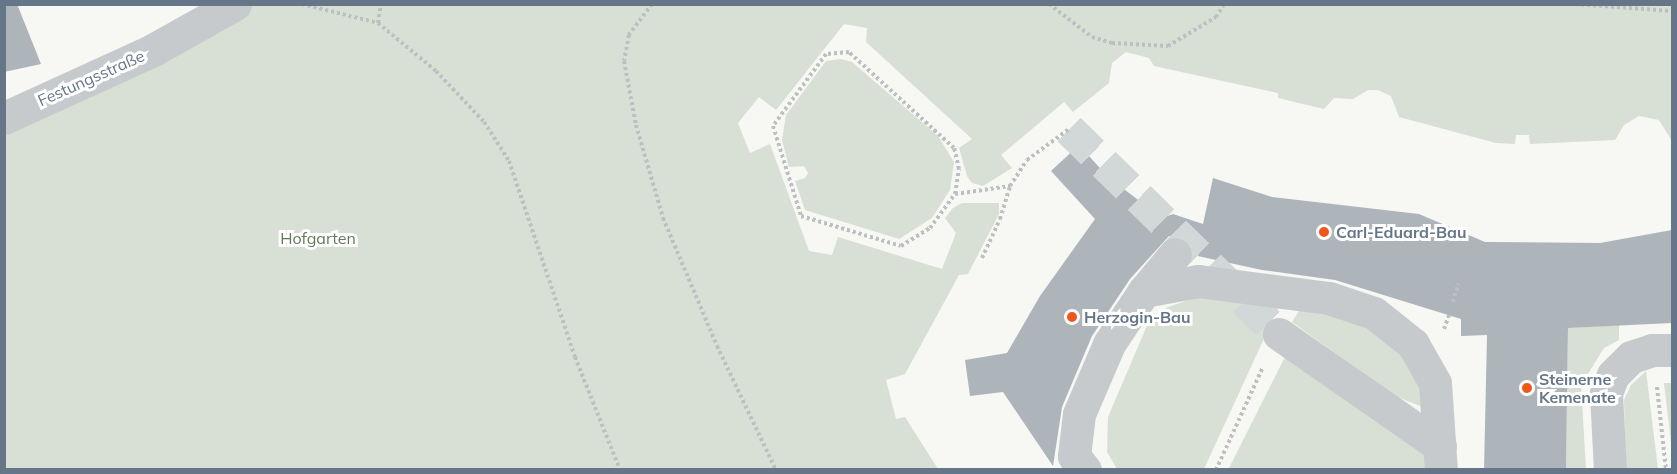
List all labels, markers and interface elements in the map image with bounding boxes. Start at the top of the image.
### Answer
street label: Festungsstraße [35,46,147,110]
place label: Carl-Eduard-Bau [1336,222,1466,242]
marker: Carl-Eduard-Bau [1317,225,1331,239]
park label: Hofgarten [280,228,356,248]
place label: Herzogin-Bau [1084,307,1191,327]
marker: Herzogin-Bau [1065,310,1079,324]
place label: Steinerne Kemenate [1539,369,1616,407]
marker: Steinerne Kemenate [1520,381,1534,395]

